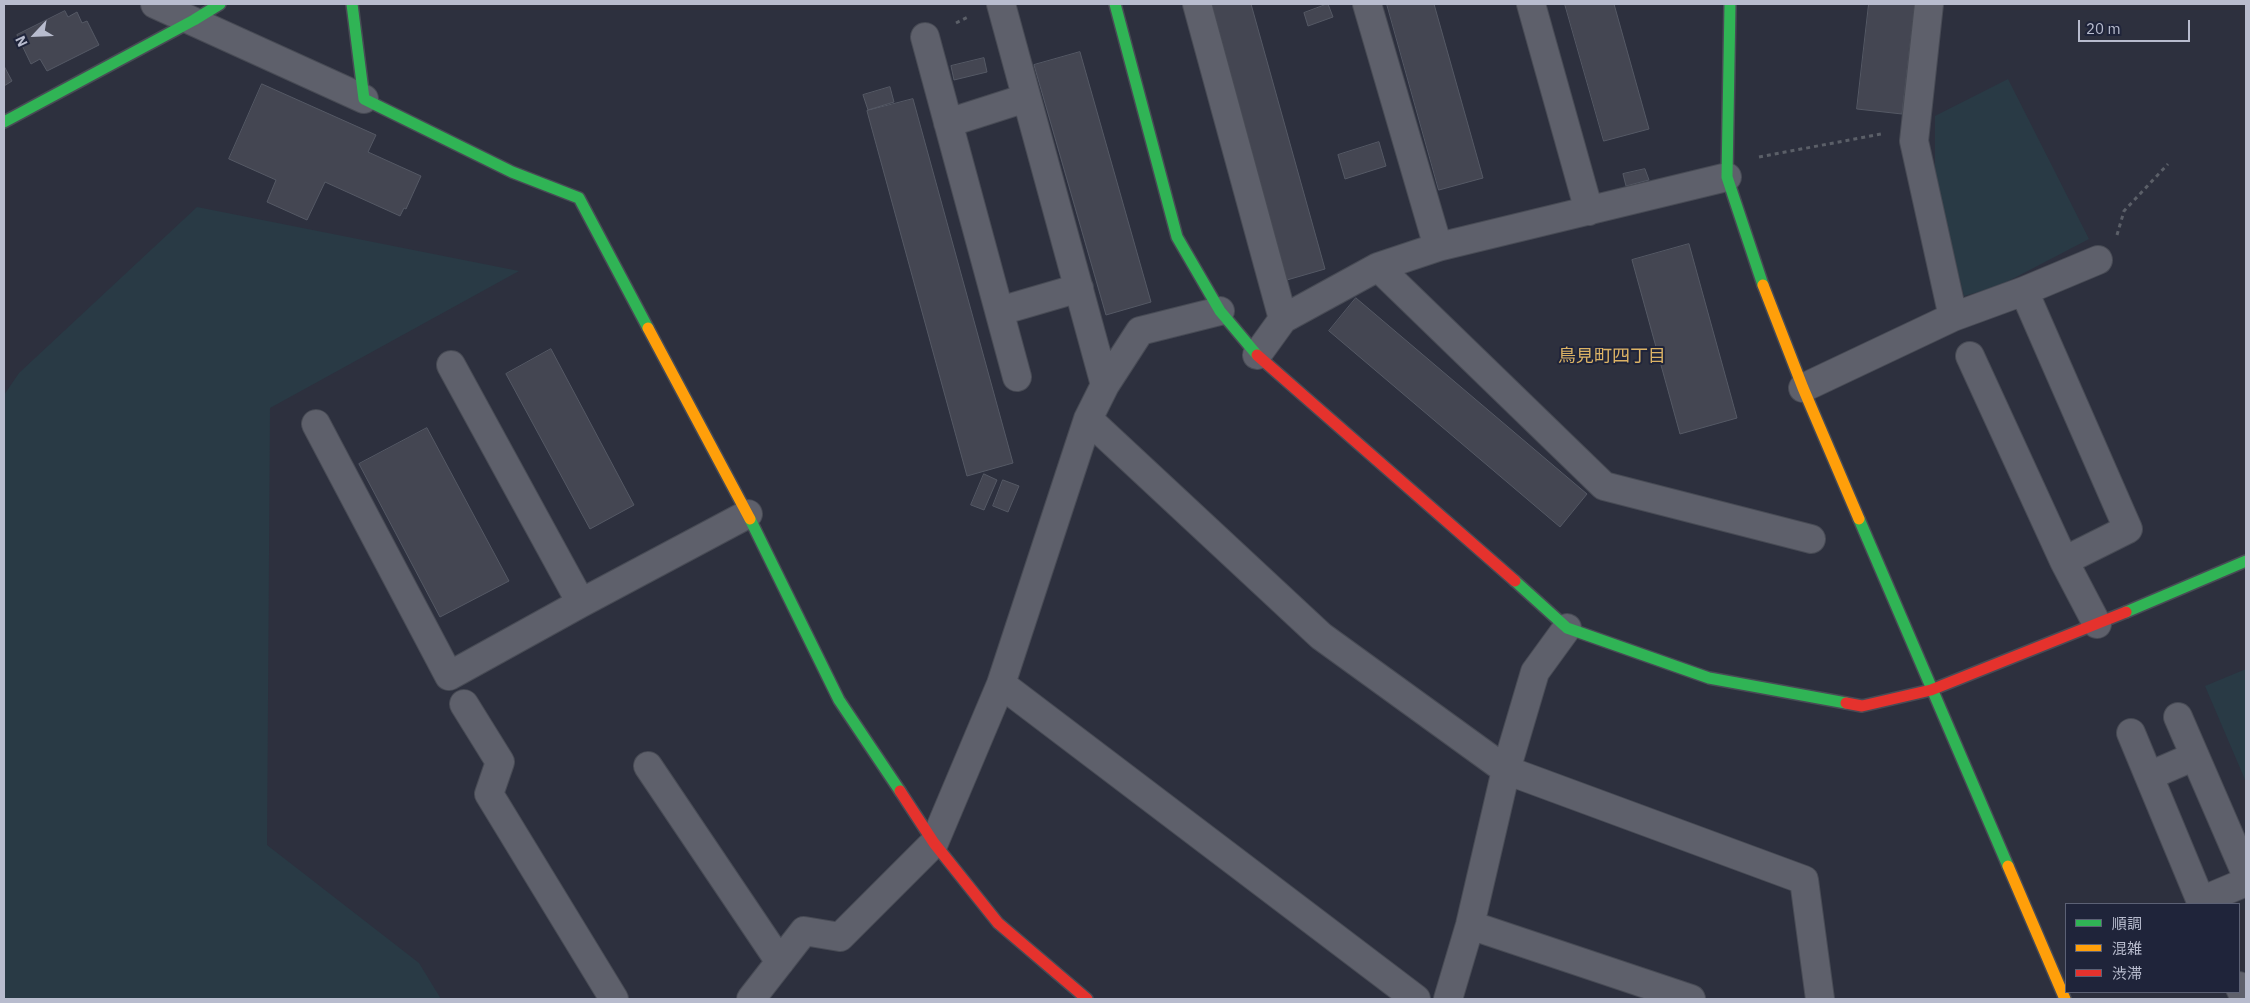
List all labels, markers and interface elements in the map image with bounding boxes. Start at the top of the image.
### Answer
north arrow [10,10,60,60]
scale bar [2080,10,2192,42]
text: 20 m [2086,19,2121,38]
text: N [11,33,32,50]
district label: 鳥見町四丁目 [1558,346,1666,368]
legend [2065,903,2240,993]
text: 順調 [2112,914,2142,933]
text: 混雑 [2112,939,2142,958]
text: 渋滞 [2112,964,2142,983]

